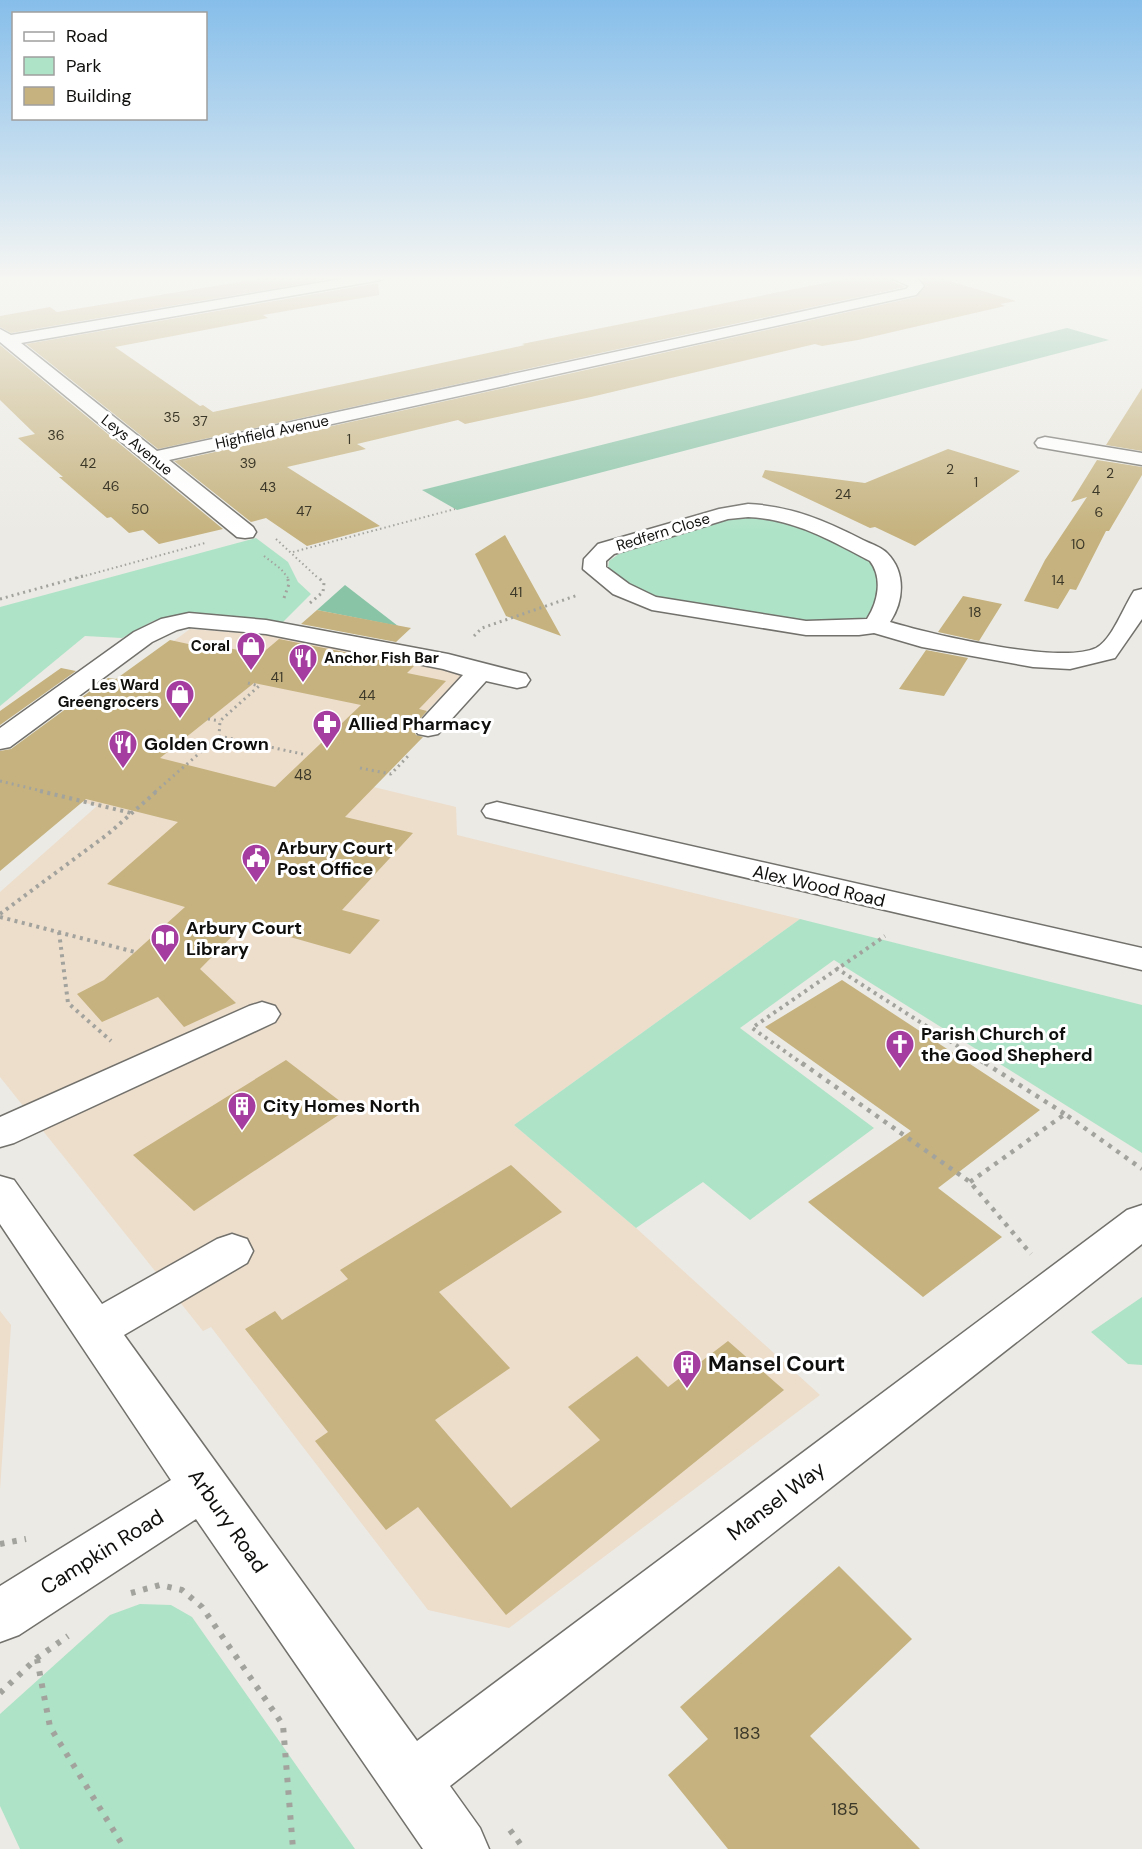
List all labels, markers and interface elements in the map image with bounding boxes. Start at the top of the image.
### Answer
legend [12,12,207,120]
text: Road [66,24,108,48]
text: Park [66,54,102,78]
text: Building [66,84,131,108]
house number: 35 [164,408,180,426]
street label: Leys Avenue [97,410,177,480]
street label: Highfield Avenue [213,410,331,454]
house number: 37 [192,412,208,430]
house number: 36 [47,426,65,444]
house number: 1 [347,430,351,448]
house number: 42 [80,454,96,472]
house number: 39 [240,454,257,472]
house number: 2 [946,460,954,478]
house number: 2 [1106,464,1114,482]
house number: 1 [974,473,978,491]
house number: 46 [102,477,120,495]
house number: 43 [260,478,276,496]
house number: 4 [1092,481,1101,499]
house number: 24 [835,485,852,503]
house number: 50 [131,500,149,518]
house number: 47 [296,502,312,520]
house number: 6 [1095,503,1103,521]
street label: Redfern Close [614,508,712,556]
house number: 10 [1071,535,1085,553]
house number: 14 [1052,571,1065,589]
house number: 41 [510,583,522,601]
house number: 18 [969,603,981,621]
shop icon: Coral [235,630,267,672]
place label: Coral [191,636,230,656]
restaurant icon: Anchor Fish Bar [287,642,319,684]
place label: Anchor Fish Bar [324,648,439,668]
house number: 41 [271,668,283,686]
place label: Les Ward Greengrocers [58,675,159,712]
shop icon: Les Ward Greengrocers [164,678,196,720]
house number: 44 [359,686,376,704]
pharmacy icon: Allied Pharmacy [311,708,343,750]
place label: Allied Pharmacy [348,712,492,736]
restaurant icon: Golden Crown [107,728,139,770]
place label: Golden Crown [144,732,269,756]
house number: 48 [294,765,312,785]
place label: Arbury Court Post Office [277,836,393,881]
public building icon: Arbury Court Post Office [240,842,272,884]
street label: Alex Wood Road [750,859,888,913]
place label: Arbury Court Library [186,916,302,961]
library icon: Arbury Court Library [149,922,181,964]
place label: Parish Church of the Good Shepherd [921,1022,1093,1067]
church icon: Parish Church of the Good Shepherd [884,1028,916,1070]
building icon: City Homes North [226,1090,258,1132]
place label: City Homes North [263,1094,420,1118]
building icon: Mansel Court [671,1348,703,1390]
place label: Mansel Court [708,1350,845,1378]
street label: Mansel Way [721,1455,831,1547]
street label: Arbury Road [182,1463,274,1579]
street label: Campkin Road [35,1503,169,1601]
house number: 183 [733,1721,761,1745]
house number: 185 [831,1797,859,1821]

